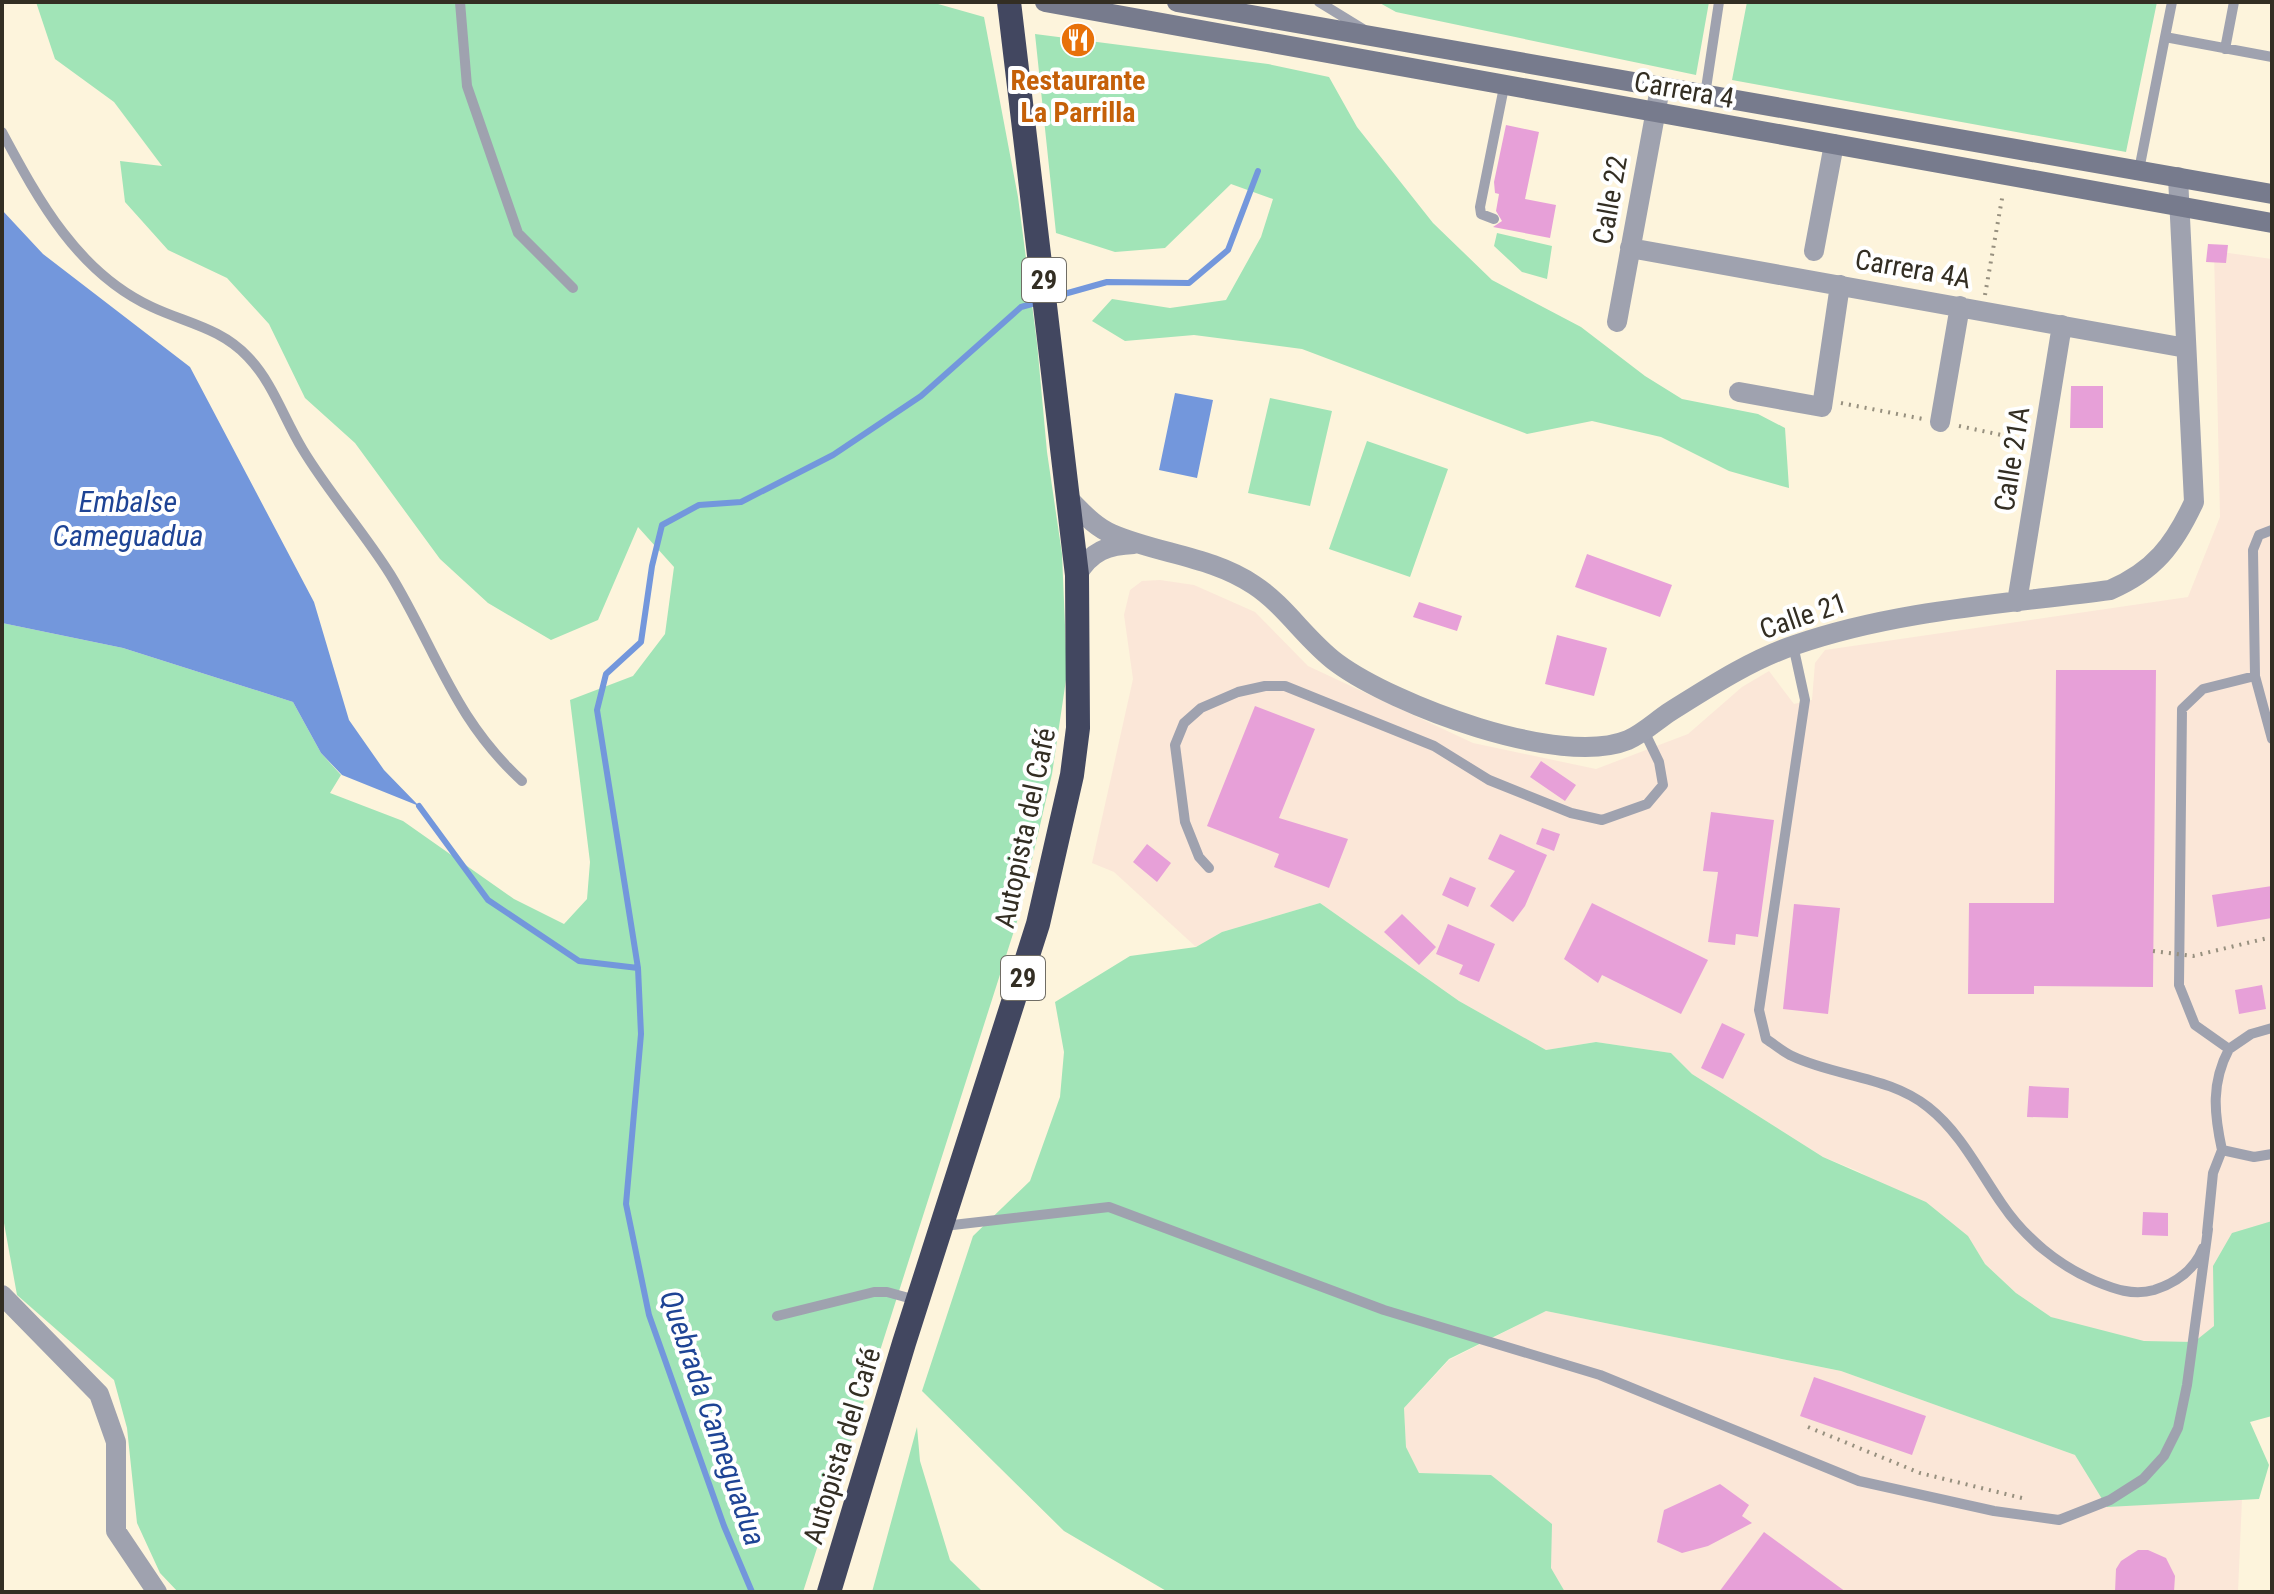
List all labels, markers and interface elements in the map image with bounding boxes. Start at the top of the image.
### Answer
restaurant icon: Restaurante La Parrilla [1059,21,1097,59]
place label: Restaurante La Parrilla [1011,64,1145,129]
street label: Carrera 4 [1631,65,1737,115]
street label: Calle 22 [1586,153,1634,247]
street label: Carrera 4A [1853,243,1973,295]
road number: 29 [1022,258,1066,302]
street label: Calle 21A [1987,404,2037,514]
water label: Embalse Cameguadua [53,484,203,553]
street label: Calle 21 [1755,586,1851,646]
street label: Autopista del Café [988,725,1062,931]
road number: 29 [1001,956,1045,1000]
water label: Quebrada Cameguadua [653,1286,773,1550]
street label: Autopista del Café [796,1344,888,1548]

